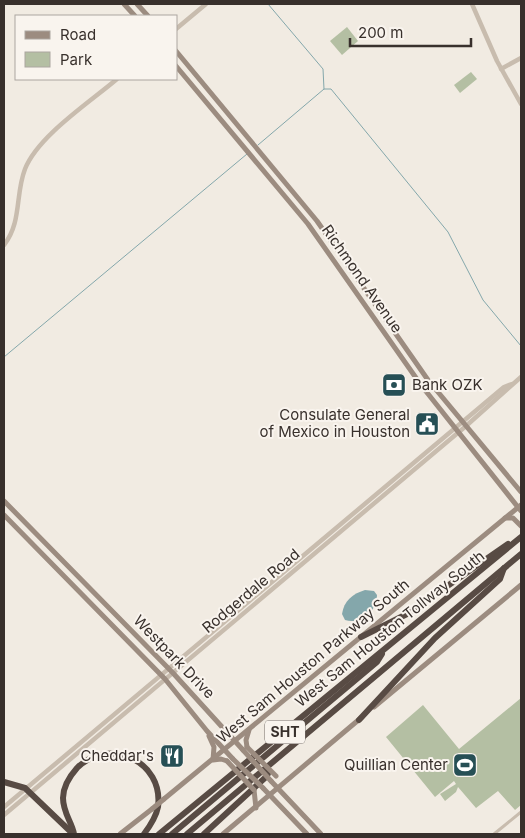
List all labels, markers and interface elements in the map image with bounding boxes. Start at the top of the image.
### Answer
legend [15,15,178,80]
scale bar [350,15,471,47]
text: 200 m [358,23,403,42]
text: Road [60,25,96,44]
text: Park [60,50,93,69]
street label: Richmond Avenue [318,221,407,337]
bank icon: Bank OZK [381,372,407,398]
place label: Bank OZK [412,375,483,394]
place label: Consulate General of Mexico in Houston [259,405,410,441]
public building icon: Consulate General of Mexico in Houston [414,411,440,437]
street label: Rodgerdale Road [198,544,303,637]
street label: West Sam Houston Tollway South [291,546,488,711]
street label: West Sam Houston Parkway South [213,574,413,747]
street label: Westpark Drive [130,611,219,702]
road number: SHT [265,720,305,744]
restaurant icon: Cheddar's [159,743,185,769]
place label: Cheddar's [81,746,154,765]
sports icon: Quillian Center [452,752,478,778]
place label: Quillian Center [344,755,448,774]

